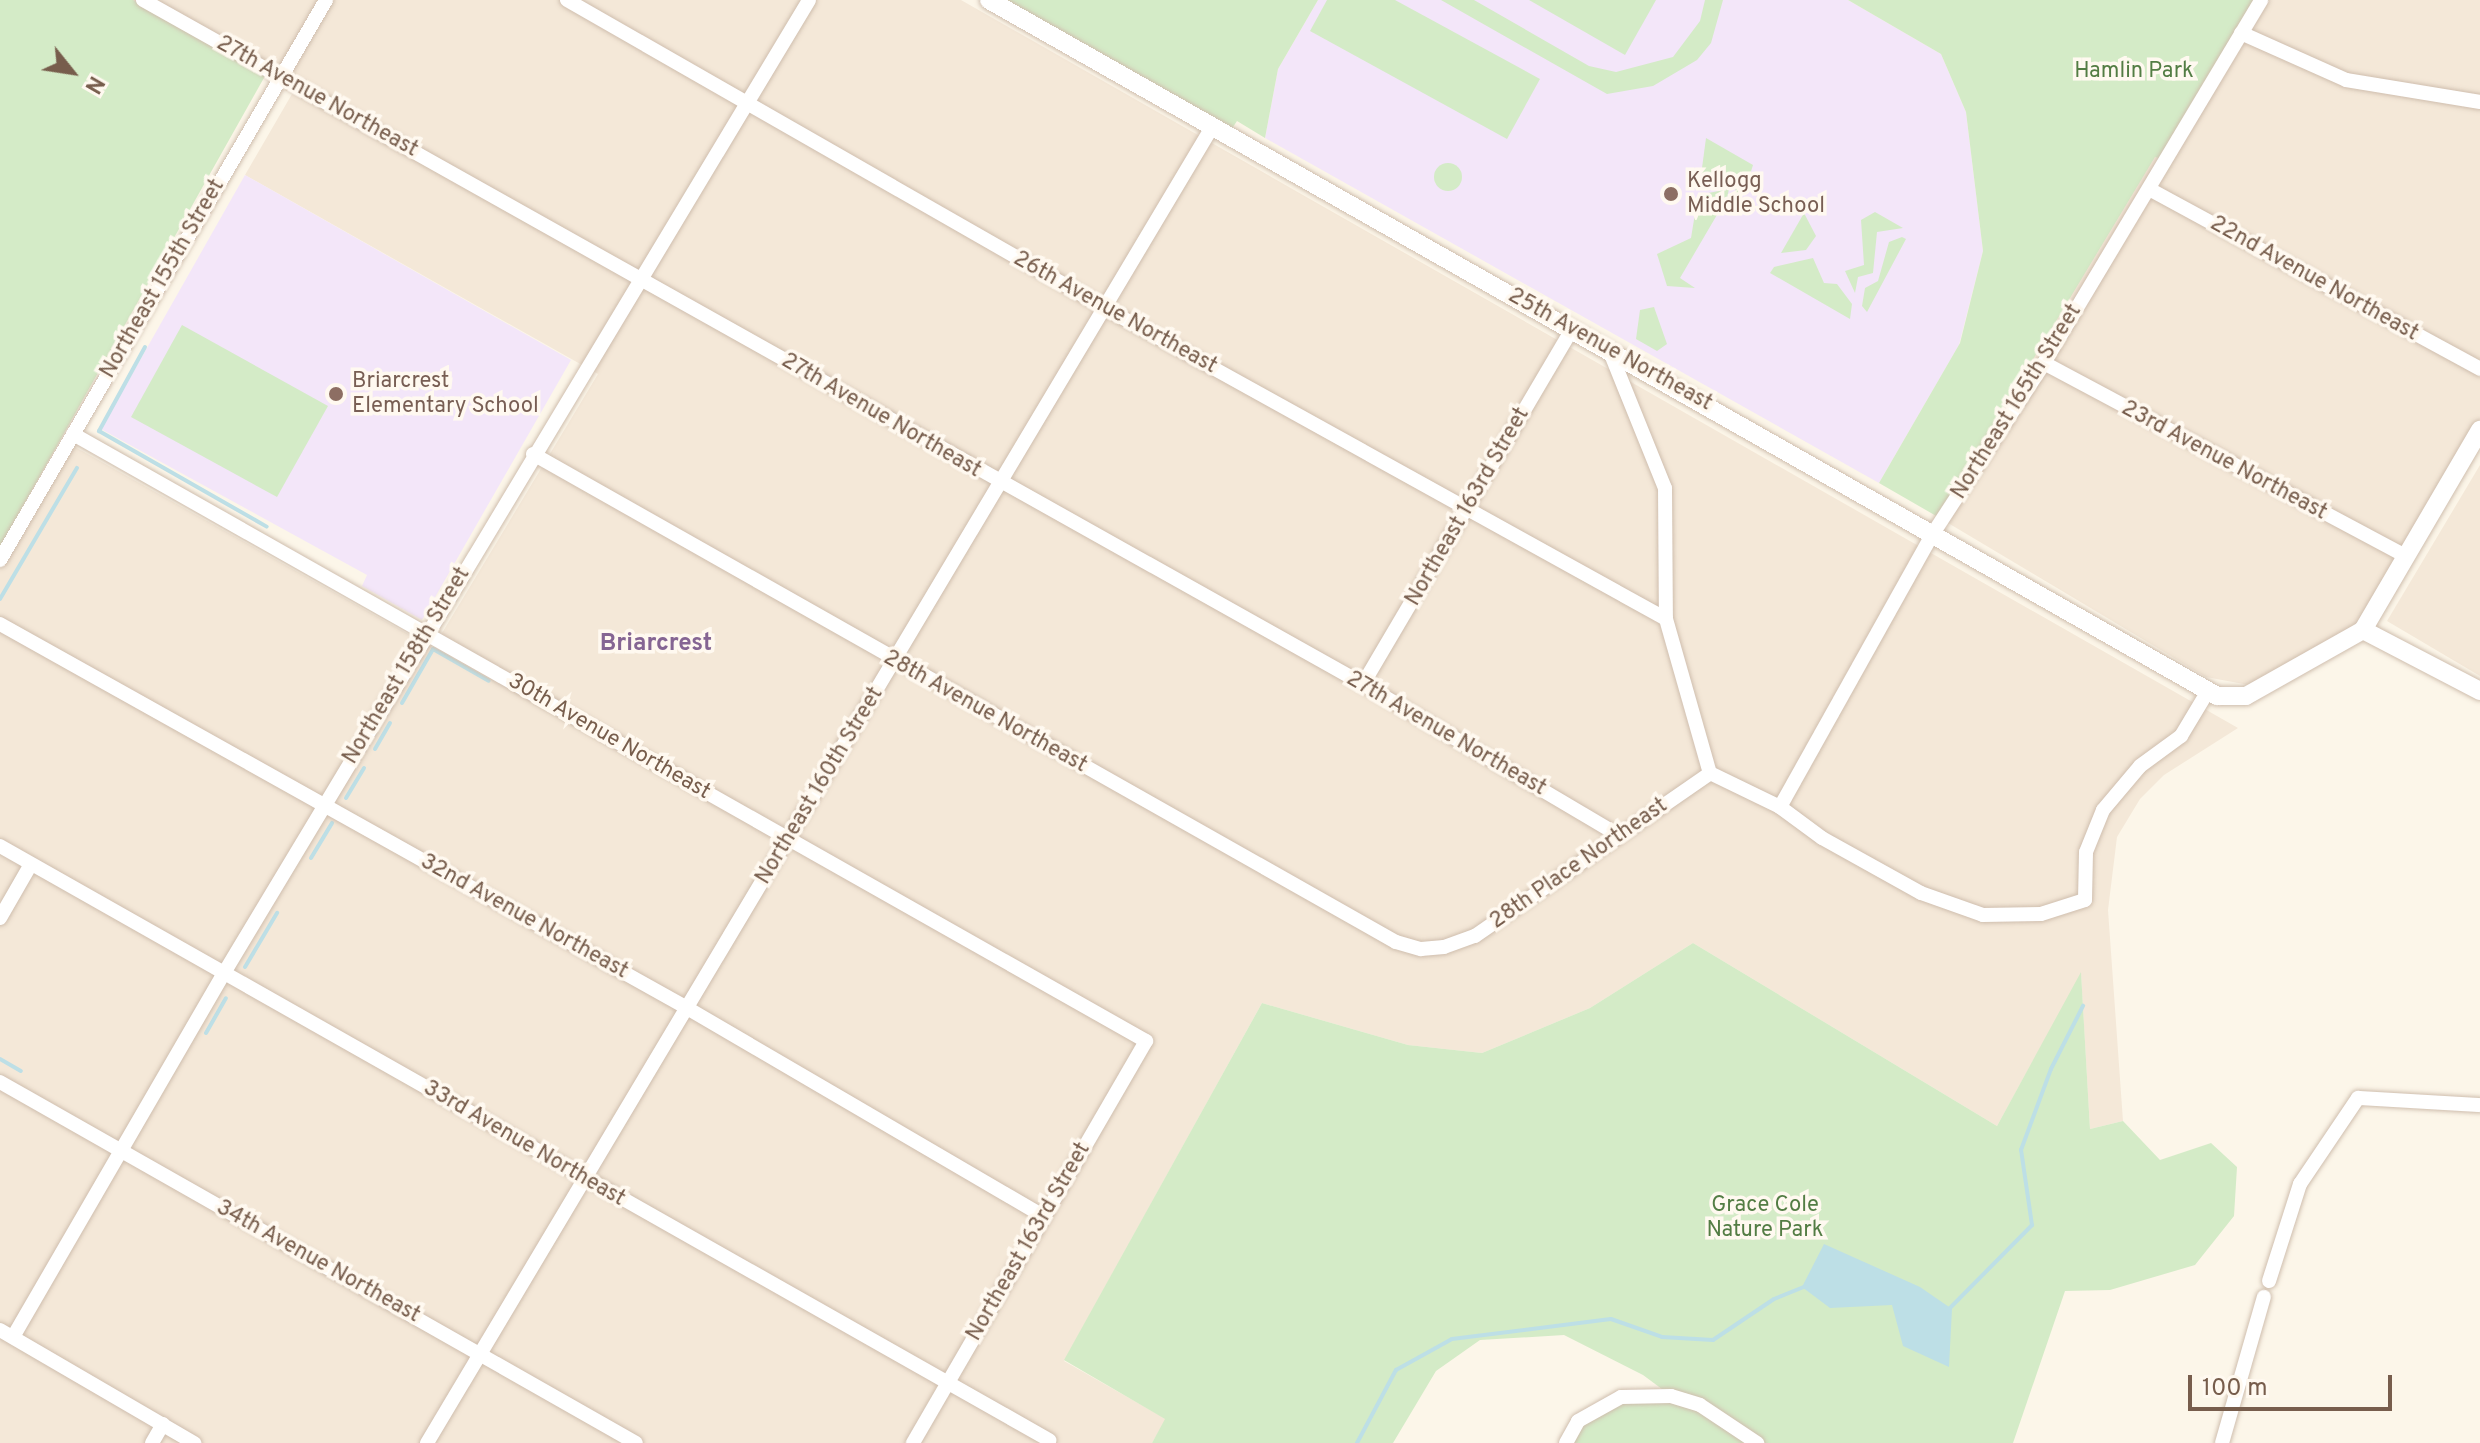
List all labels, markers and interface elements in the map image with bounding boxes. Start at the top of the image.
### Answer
street label: 27th Avenue Northeast [211,30,423,164]
north arrow [32,32,112,112]
park label: Hamlin Park [2074,59,2194,85]
text: N [78,71,109,98]
place label: Kellogg Middle School [1687,168,1825,220]
street label: Northeast 155th Street [95,175,231,383]
marker: Kellogg Middle School [1662,185,1680,203]
street label: 22nd Avenue Northeast [2205,211,2423,347]
street label: 26th Avenue Northeast [1008,246,1222,380]
street label: 25th Avenue Northeast [1503,283,1717,417]
street label: Northeast 165th Street [1946,300,2088,504]
street label: 27th Avenue Northeast [776,348,986,484]
place label: Briarcrest Elementary School [352,368,539,420]
marker: Briarcrest Elementary School [327,385,345,403]
street label: 23rd Avenue Northeast [2116,395,2332,527]
street label: Northeast 163rd Street [1400,403,1536,611]
street label: Northeast 158th Street [338,563,476,769]
district label: Briarcrest [600,631,712,659]
street label: 28th Avenue Northeast [878,645,1092,779]
street label: 27th Avenue Northeast [1341,666,1551,802]
street label: 30th Avenue Northeast [503,668,715,806]
street label: Northeast 160th Street [751,683,889,889]
street label: 28th Place Northeast [1485,793,1673,935]
street label: 32nd Avenue Northeast [415,849,633,985]
street label: 33rd Avenue Northeast [418,1075,630,1213]
street label: Northeast 163rd Street [961,1138,1097,1346]
park label: Grace Cole Nature Park [1707,1192,1823,1244]
street label: 34th Avenue Northeast [211,1195,425,1329]
scale bar [2192,1359,2396,1409]
text: 100 m [2202,1374,2268,1404]

